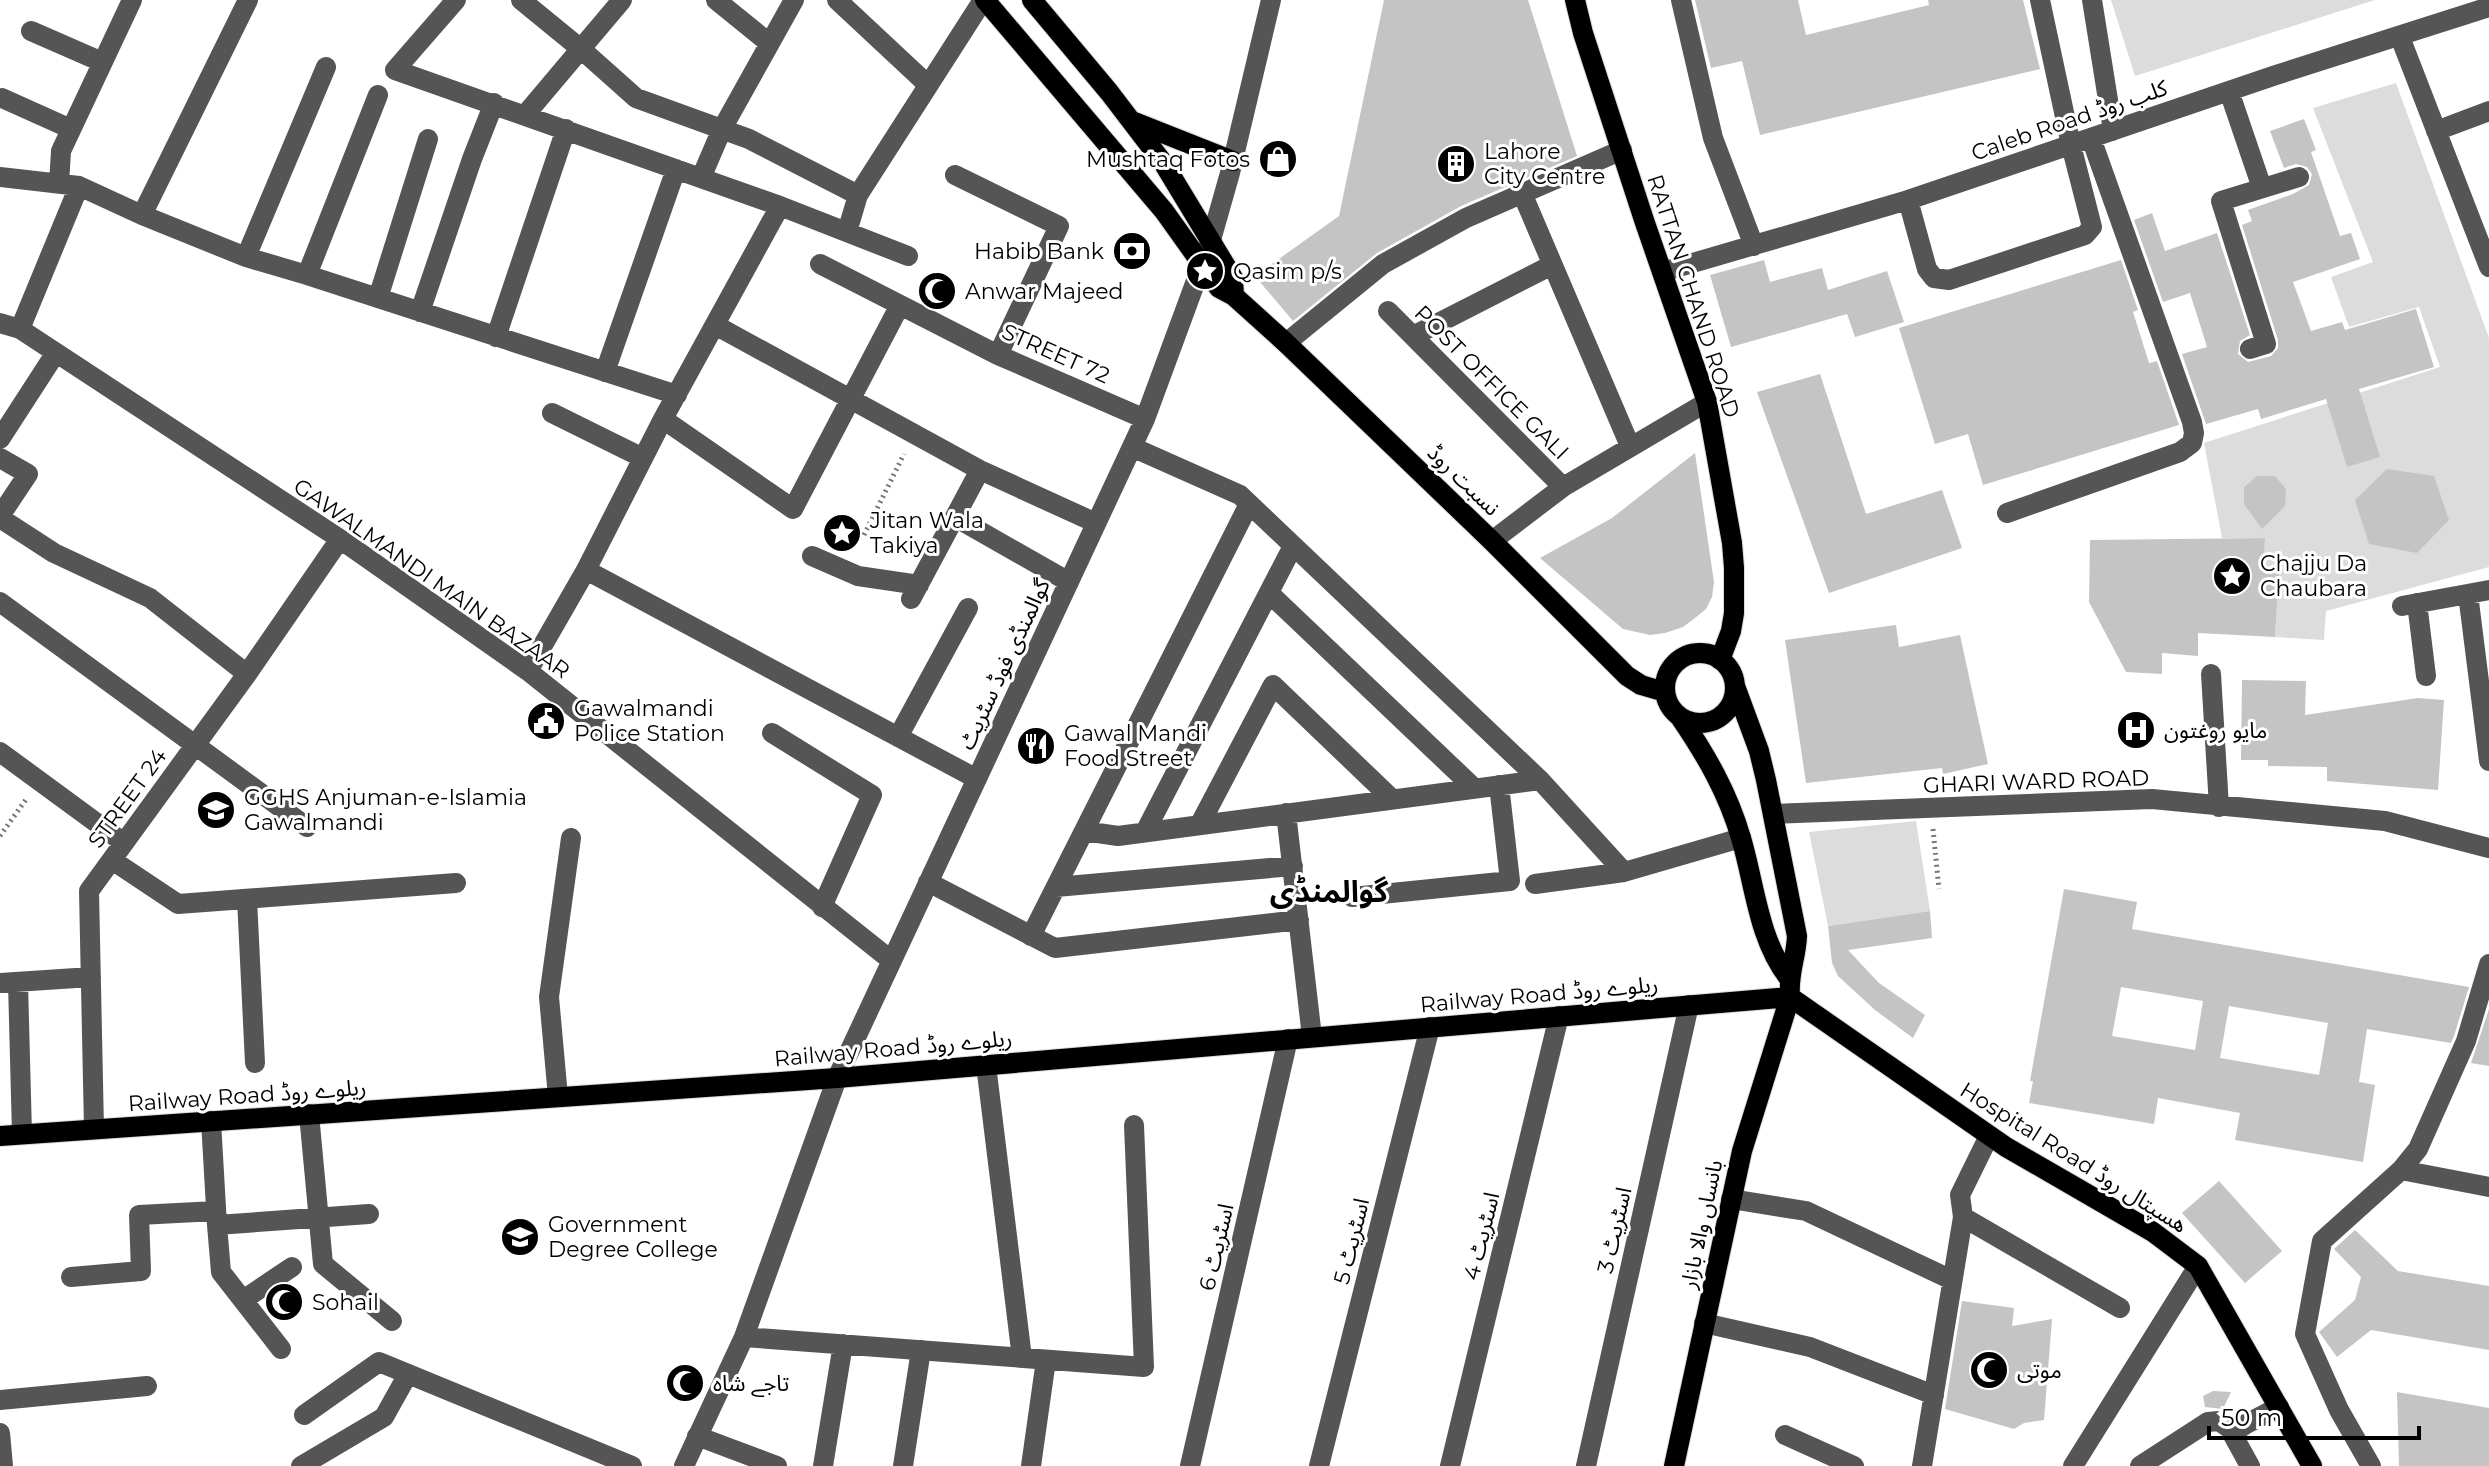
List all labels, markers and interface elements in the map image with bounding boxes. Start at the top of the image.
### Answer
street label: Caleb Road کلب روڈ [1968,74,2172,167]
shop icon: Mushtaq Fotos [1257,138,1299,180]
place label: Lahore City Centre [1484,138,1605,190]
building icon: Lahore City Centre [1435,143,1477,185]
place label: Mushtaq Fotos [1086,146,1250,173]
street label: RATTAN CHAND ROAD [1641,171,1746,421]
bank icon: Habib Bank [1111,230,1153,272]
place label: Habib Bank [974,238,1105,265]
place icon: Qasim p/s [1184,250,1226,292]
place label: Qasim p/s [1233,258,1342,285]
mosque icon: Anwar Majeed [916,270,958,312]
place label: Anwar Majeed [965,278,1123,305]
street label: POST OFFICE GALI [1409,299,1575,465]
street label: STREET 72 [998,318,1114,389]
street label: نسبت روڈ [1422,439,1506,521]
street label: GAWALMANDI MAIN BAZAAR [288,472,575,684]
place label: Jitan Wala Takiya [869,507,984,559]
place icon: Jitan Wala Takiya [821,512,863,554]
place label: Chajju Da Chaubara [2260,550,2367,602]
place icon: Chajju Da Chaubara [2211,555,2253,597]
street label: گوالمنڈی فوڈ سٹریٹ [953,574,1056,754]
place label: Gawalmandi Police Station [574,695,725,747]
public building icon: Gawalmandi Police Station [525,700,567,742]
hospital icon: مایو روغتون [2115,709,2157,751]
place label: مایو روغتون [2164,717,2267,744]
place label: Gawal Mandi Food Street [1064,720,1207,772]
restaurant icon: Gawal Mandi Food Street [1015,725,1057,767]
street label: STREET 24 [82,743,173,853]
street label: GHARI WARD ROAD [1922,764,2150,799]
place label: GGHS Anjuman-e-Islamia Gawalmandi [244,784,527,836]
school or university icon: GGHS Anjuman-e-Islamia Gawalmandi [195,789,237,831]
district label: گوالمنڈی [1270,873,1389,910]
street label: Railway Road ریلوے روڈ [1419,971,1659,1018]
street label: Railway Road ریلوے روڈ [773,1025,1013,1072]
street label: Railway Road ریلوے روڈ [127,1074,367,1117]
street label: Hospital Road ھسپتال روڈ [1954,1076,2192,1240]
street label: بانساں والا بازار [1674,1157,1728,1292]
street label: اسٹریٹ 3 [1591,1184,1637,1276]
street label: اسٹریٹ 4 [1458,1189,1505,1283]
street label: اسٹریٹ 5 [1328,1195,1375,1287]
street label: اسٹریٹ 6 [1193,1201,1240,1293]
place label: Government Degree College [548,1211,718,1263]
school or university icon: Government Degree College [499,1216,541,1258]
mosque icon: Sohail [263,1281,305,1323]
place label: Sohail [312,1289,379,1316]
mosque icon: موتی [1968,1349,2010,1391]
place label: موتی [2017,1357,2062,1384]
mosque icon: تاجے شاہ [664,1362,706,1404]
place label: تاجے شاہ [713,1370,789,1397]
scale bar [2209,1390,2419,1440]
text: 50 m [2221,1403,2282,1432]

